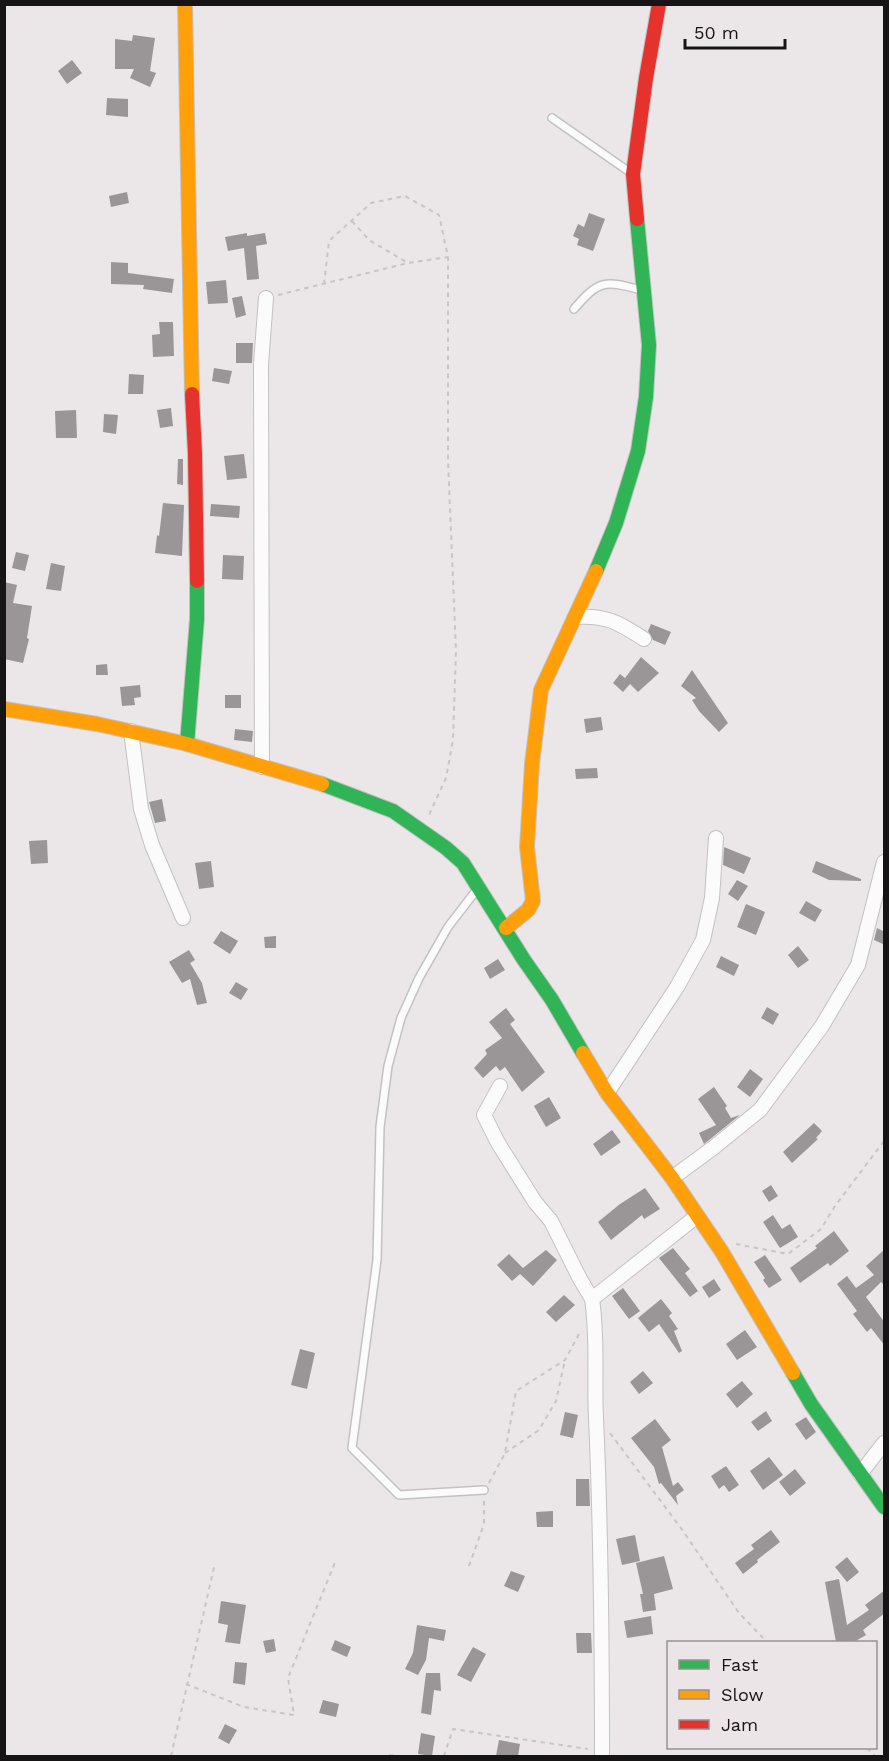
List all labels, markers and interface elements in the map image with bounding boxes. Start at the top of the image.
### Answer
scale bar [685,12,786,50]
text: 50 m [694,22,739,43]
legend [667,1641,877,1749]
text: Fast [721,1654,759,1675]
text: Slow [721,1684,764,1705]
text: Jam [721,1714,758,1735]

